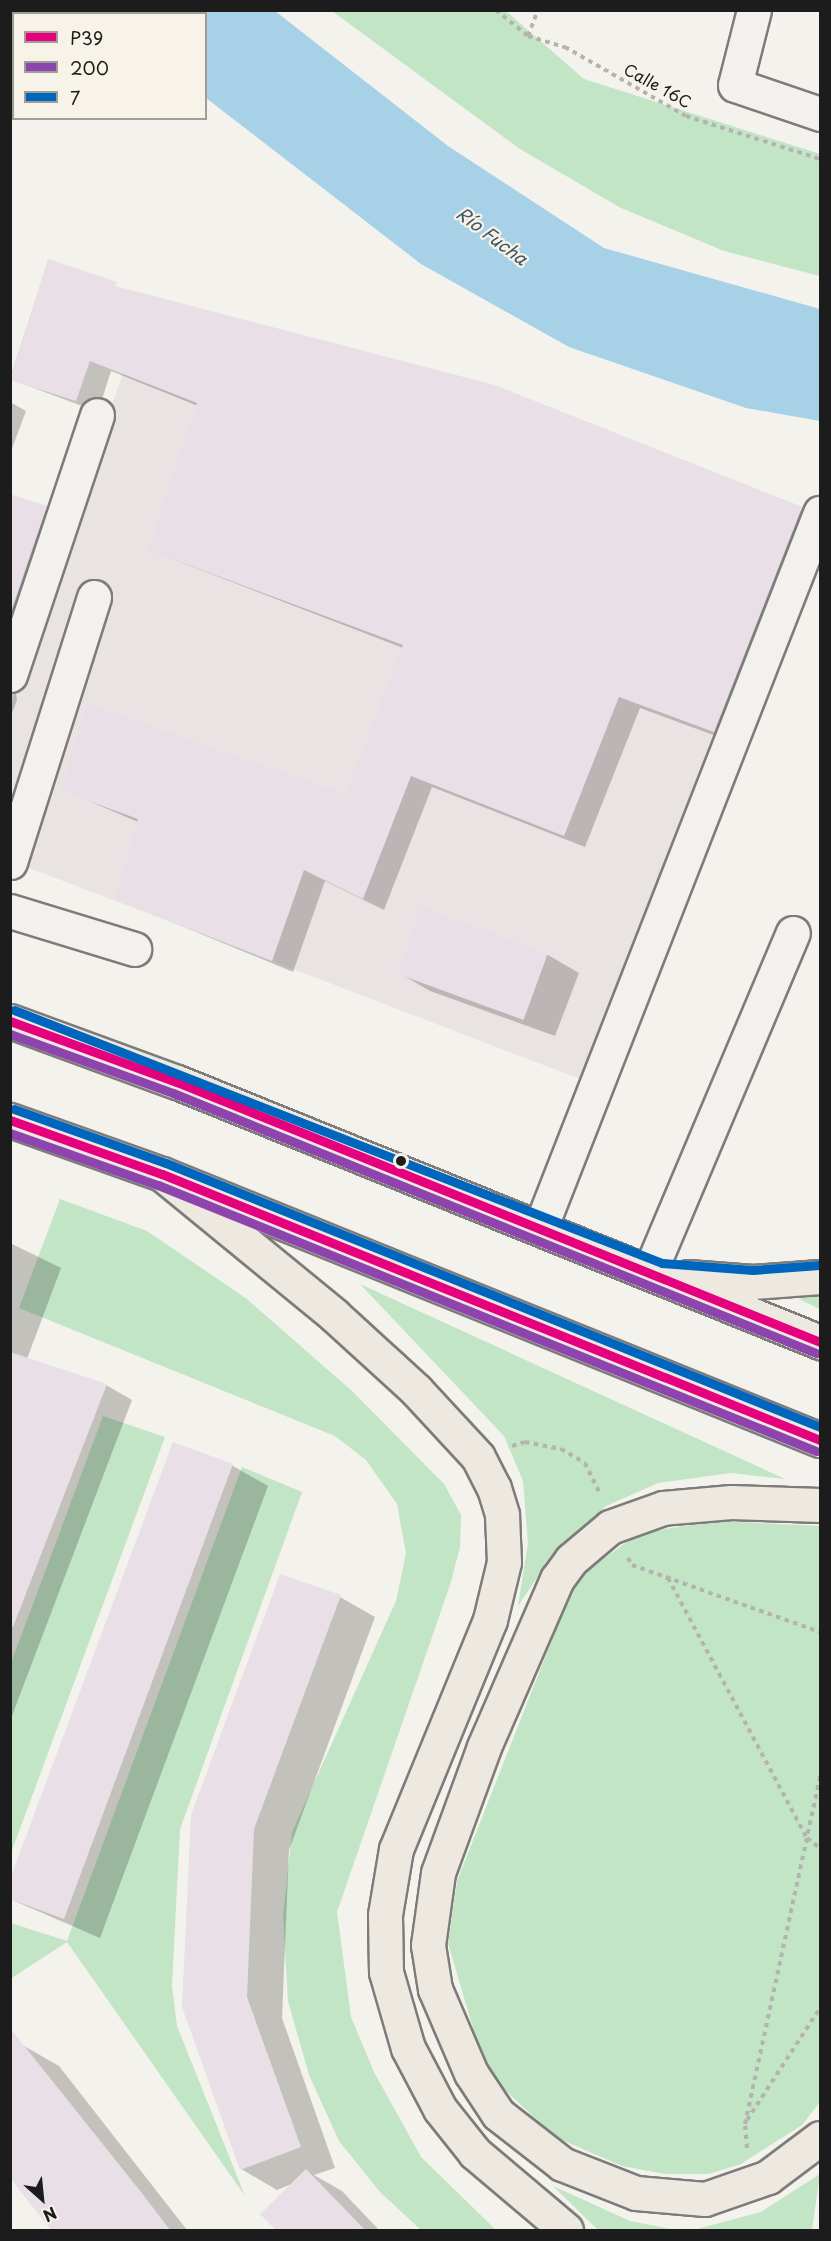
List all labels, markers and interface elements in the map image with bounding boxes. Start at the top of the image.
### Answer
legend [12,12,207,120]
text: P39 [70,24,103,51]
text: 200 [70,54,109,81]
street label: Calle 16C [621,58,695,112]
text: 7 [70,84,80,111]
water label: Río Fucha [452,202,532,270]
unlabelled marker [395,1155,407,1167]
north arrow [12,2169,72,2229]
text: N [39,2201,61,2229]

